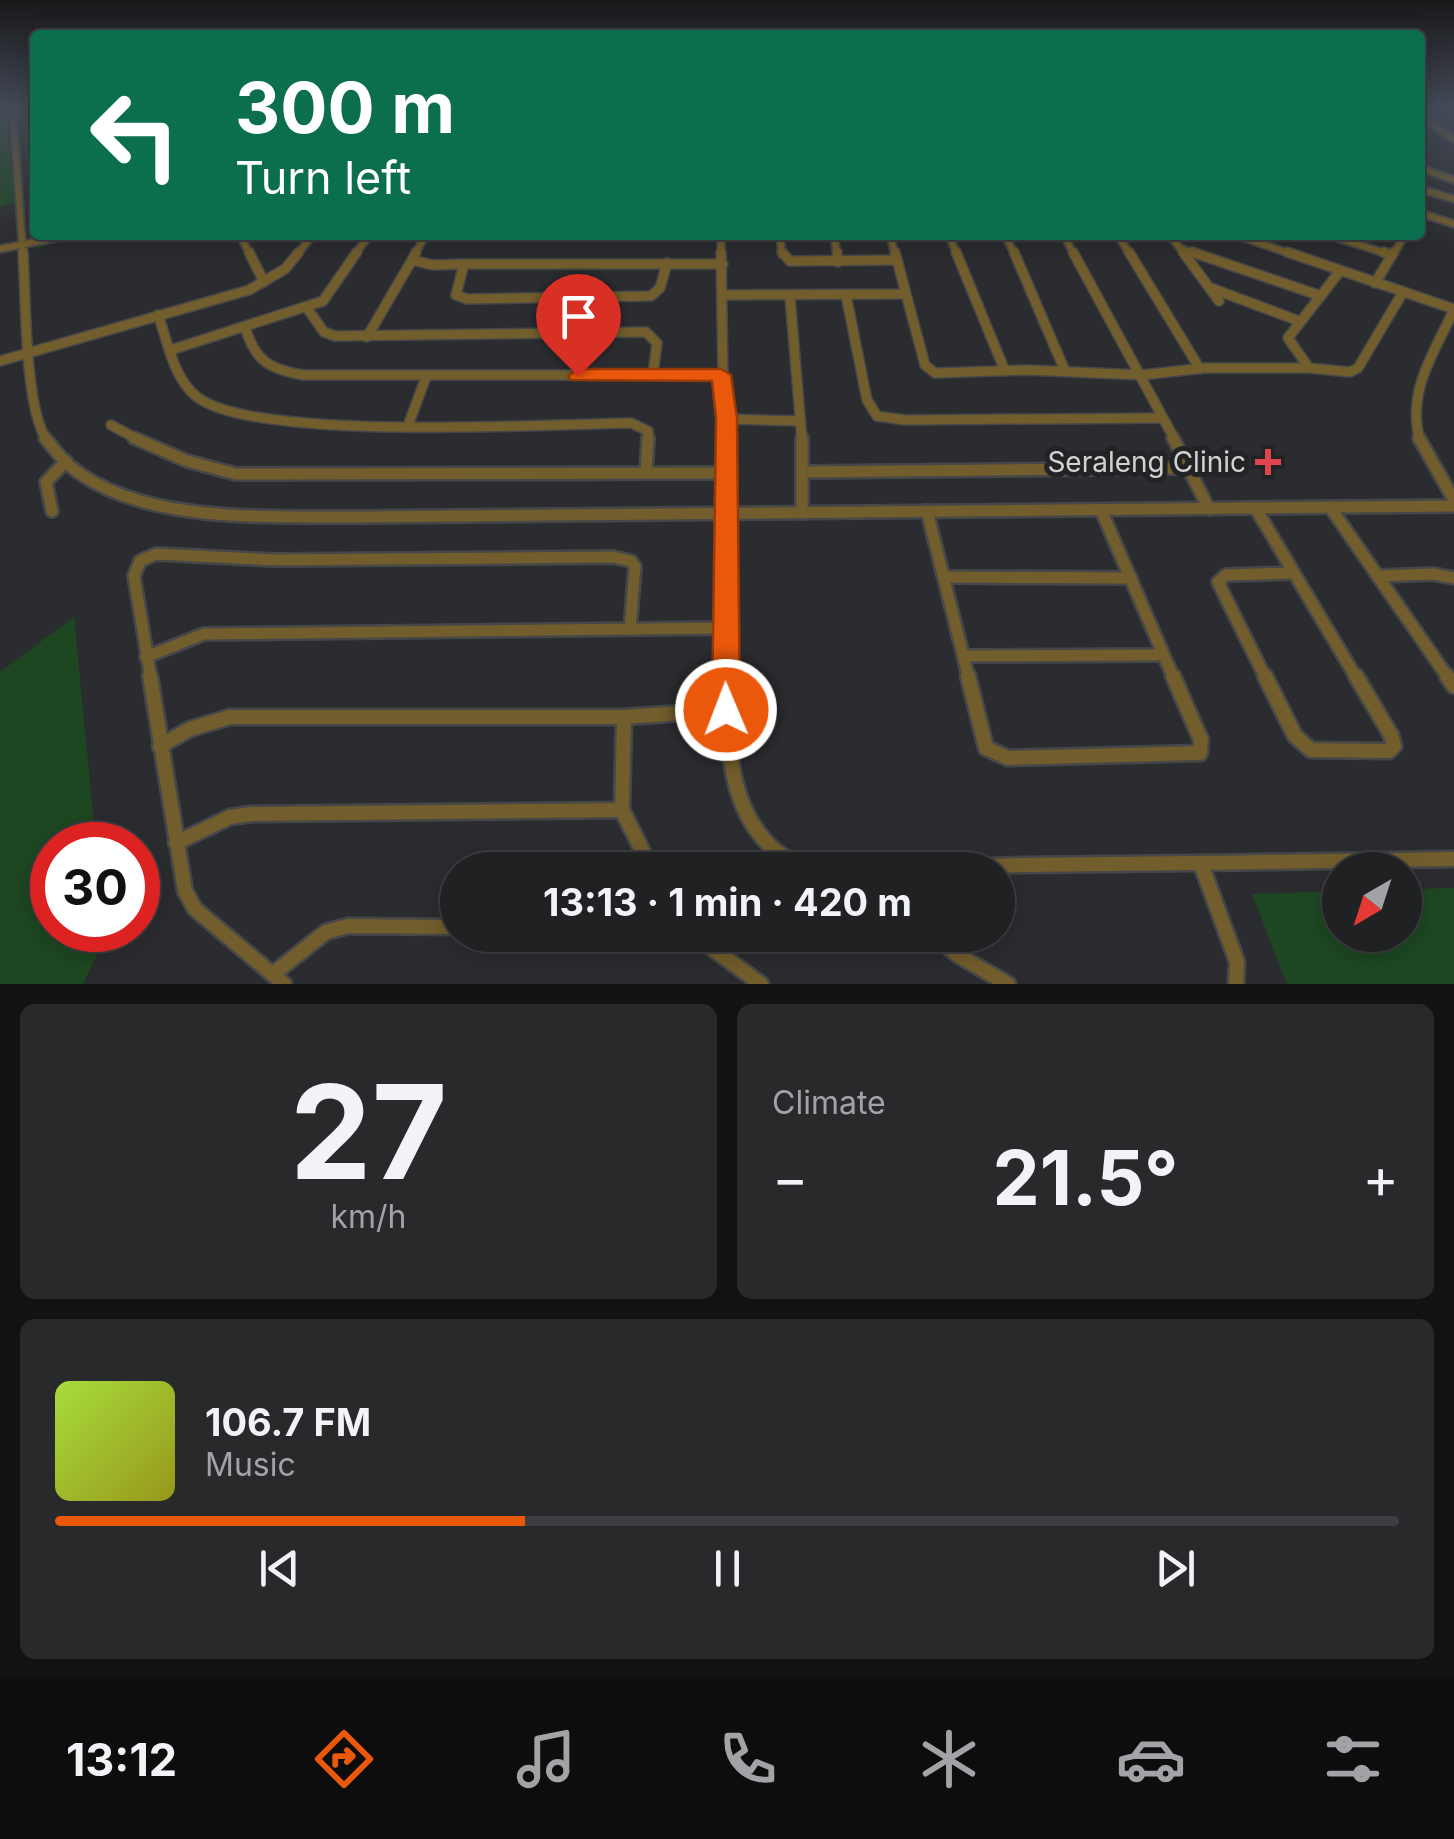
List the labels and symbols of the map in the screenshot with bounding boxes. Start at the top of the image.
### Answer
pin [536,274,621,377]
place label: Seraleng Clinic [1047,445,1246,479]
marker: Seraleng Clinic [1255,449,1281,475]
position arrow [674,658,778,762]
speed limit sign: 30 [30,822,160,952]
north arrow [1322,852,1422,952]

